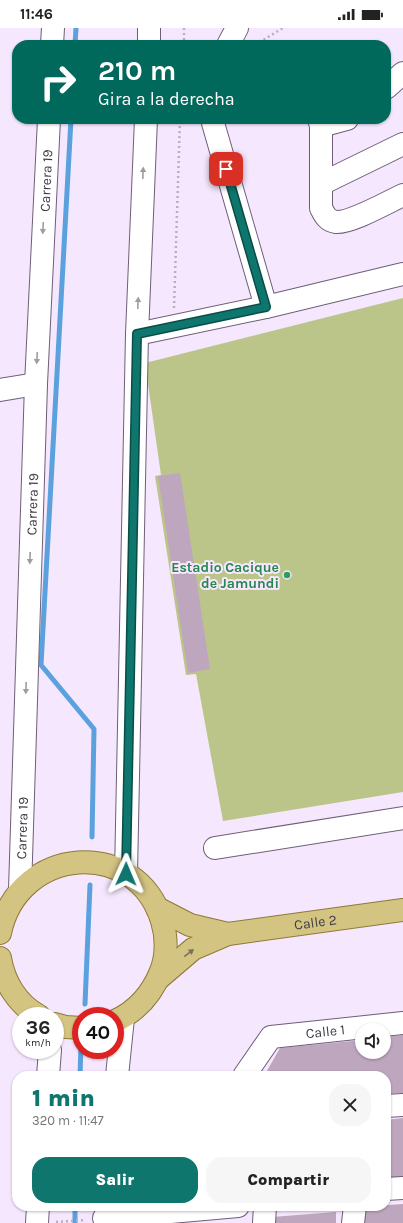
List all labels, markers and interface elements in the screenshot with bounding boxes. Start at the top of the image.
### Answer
text: 11:46 [20,5,53,23]
text: 210 m [98,54,176,87]
icon: right [32,56,84,108]
text: Gira a la derecha [98,88,235,110]
street label: Carrera 19 [36,149,56,212]
pin [209,152,243,186]
icon: arrive [215,158,237,180]
one-way arrow [140,167,147,179]
one-way arrow [40,222,47,234]
one-way arrow [135,296,141,309]
one-way arrow [34,352,40,365]
street label: Carrera 19 [23,473,42,536]
one-way arrow [27,552,33,565]
place label: Estadio Cacique de Jamundi [171,559,279,592]
marker: Estadio Cacique de Jamundi [282,570,292,580]
one-way arrow [23,682,30,694]
street label: Carrera 19 [12,797,31,860]
position arrow [105,853,147,895]
street label: Calle 2 [293,911,338,933]
one-way arrow [183,949,194,957]
speed limit sign: 40 [72,1007,124,1059]
text: 36 [26,1016,50,1039]
street label: Calle 1 [305,1021,346,1042]
map controls [355,1023,391,1059]
button: sound [355,1023,391,1059]
text: km/h [25,1037,51,1049]
text: 1 min [32,1084,95,1112]
button: close [329,1084,371,1126]
text: 320 m · 11:47 [32,1113,104,1128]
button: Salir [32,1157,198,1203]
button: Compartir [206,1157,371,1203]

